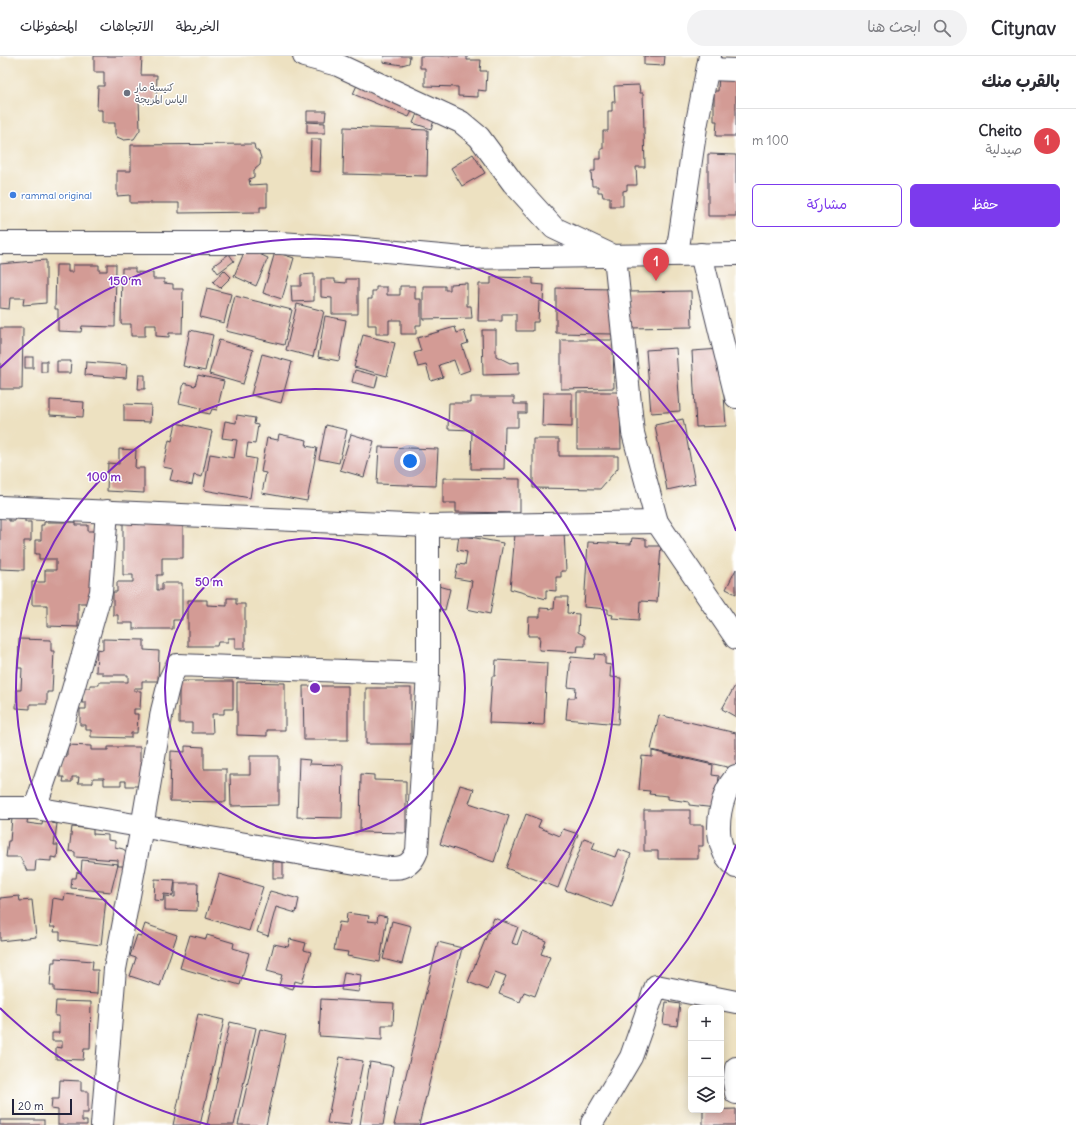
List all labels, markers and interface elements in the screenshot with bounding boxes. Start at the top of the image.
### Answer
search box [687,10,967,46]
text: Citynav [991,16,1056,40]
text: المحفوظات [20,17,78,35]
text: الاتجاهات [100,17,154,35]
text: الخريطة [176,17,219,35]
text: ابحث هنا [867,17,921,36]
icon: search [931,17,953,39]
text: بالقرب منك [981,70,1060,92]
place label: كنيسة مار الياس المريجة [134,81,187,106]
marker: كنيسة مار الياس المريجة [122,88,132,98]
text: Cheito [979,121,1022,140]
text: 100 m [752,132,789,149]
text: 1 [1044,132,1050,149]
text: صيدلية [985,141,1022,158]
button: مشاركة [752,184,902,227]
button: حفظ [910,184,1060,227]
place label: rammal original [21,189,92,202]
marker: rammal original [8,190,18,200]
pin: 1 [643,248,669,281]
text: 150 m [109,273,142,288]
your location [400,451,420,471]
text: 100 m [87,469,121,484]
text: 50 m [195,574,224,589]
centre of rings [308,681,322,695]
map controls [688,1005,724,1113]
button: + [688,1005,724,1041]
button: − [688,1041,724,1077]
button: layers [688,1077,724,1113]
scale bar [12,1097,72,1116]
text: 20 m [18,1099,44,1113]

